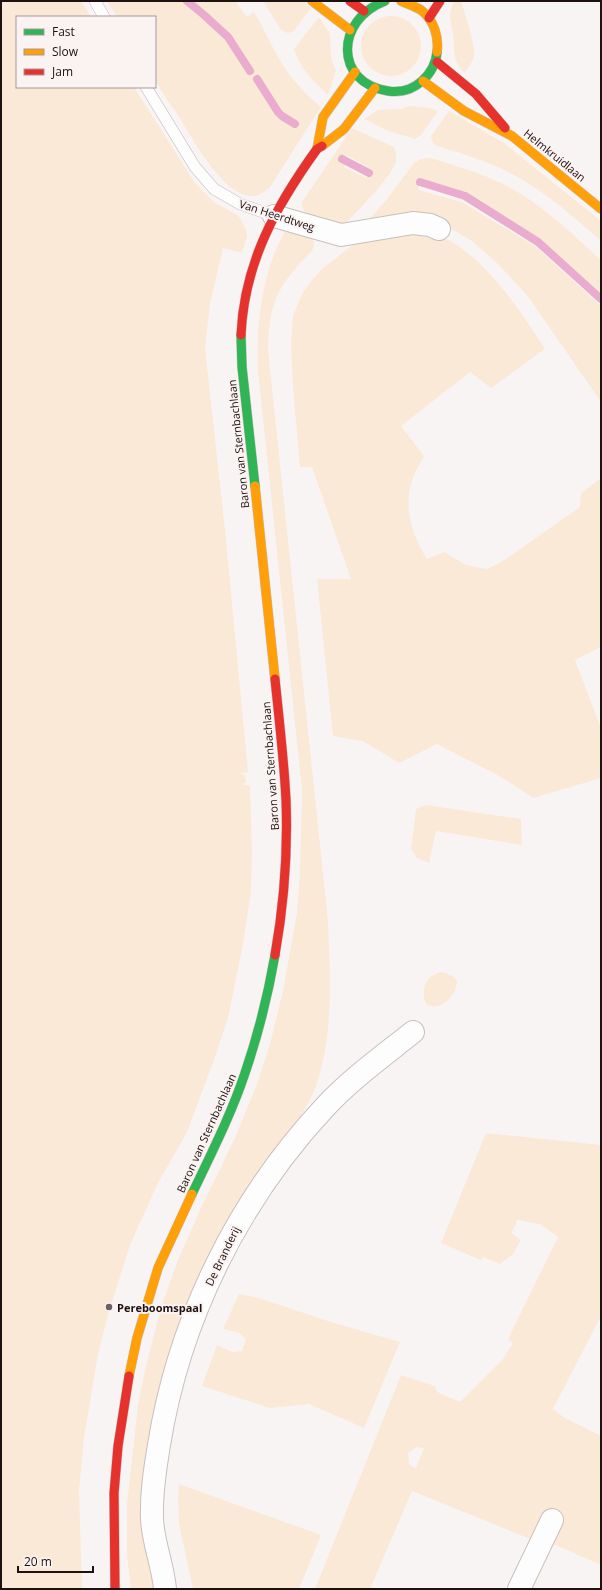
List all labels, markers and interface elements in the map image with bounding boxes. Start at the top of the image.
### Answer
legend [16,16,156,88]
text: Fast [52,23,75,40]
text: Slow [52,43,79,60]
text: Jam [51,63,73,80]
street label: Helmkruidlaan [521,125,589,185]
street label: Van Heerdtweg [237,196,317,234]
street label: Baron van Sternbachlaan [224,379,252,509]
street label: Baron van Sternbachlaan [258,701,282,831]
street label: Baron van Sternbachlaan [173,1071,239,1195]
street label: De Branderij [201,1224,243,1288]
place label: Pereboomspaal [117,1300,202,1315]
marker: Pereboomspaal [104,1302,114,1312]
scale bar [18,1548,93,1574]
text: 20 m [24,1553,52,1570]

